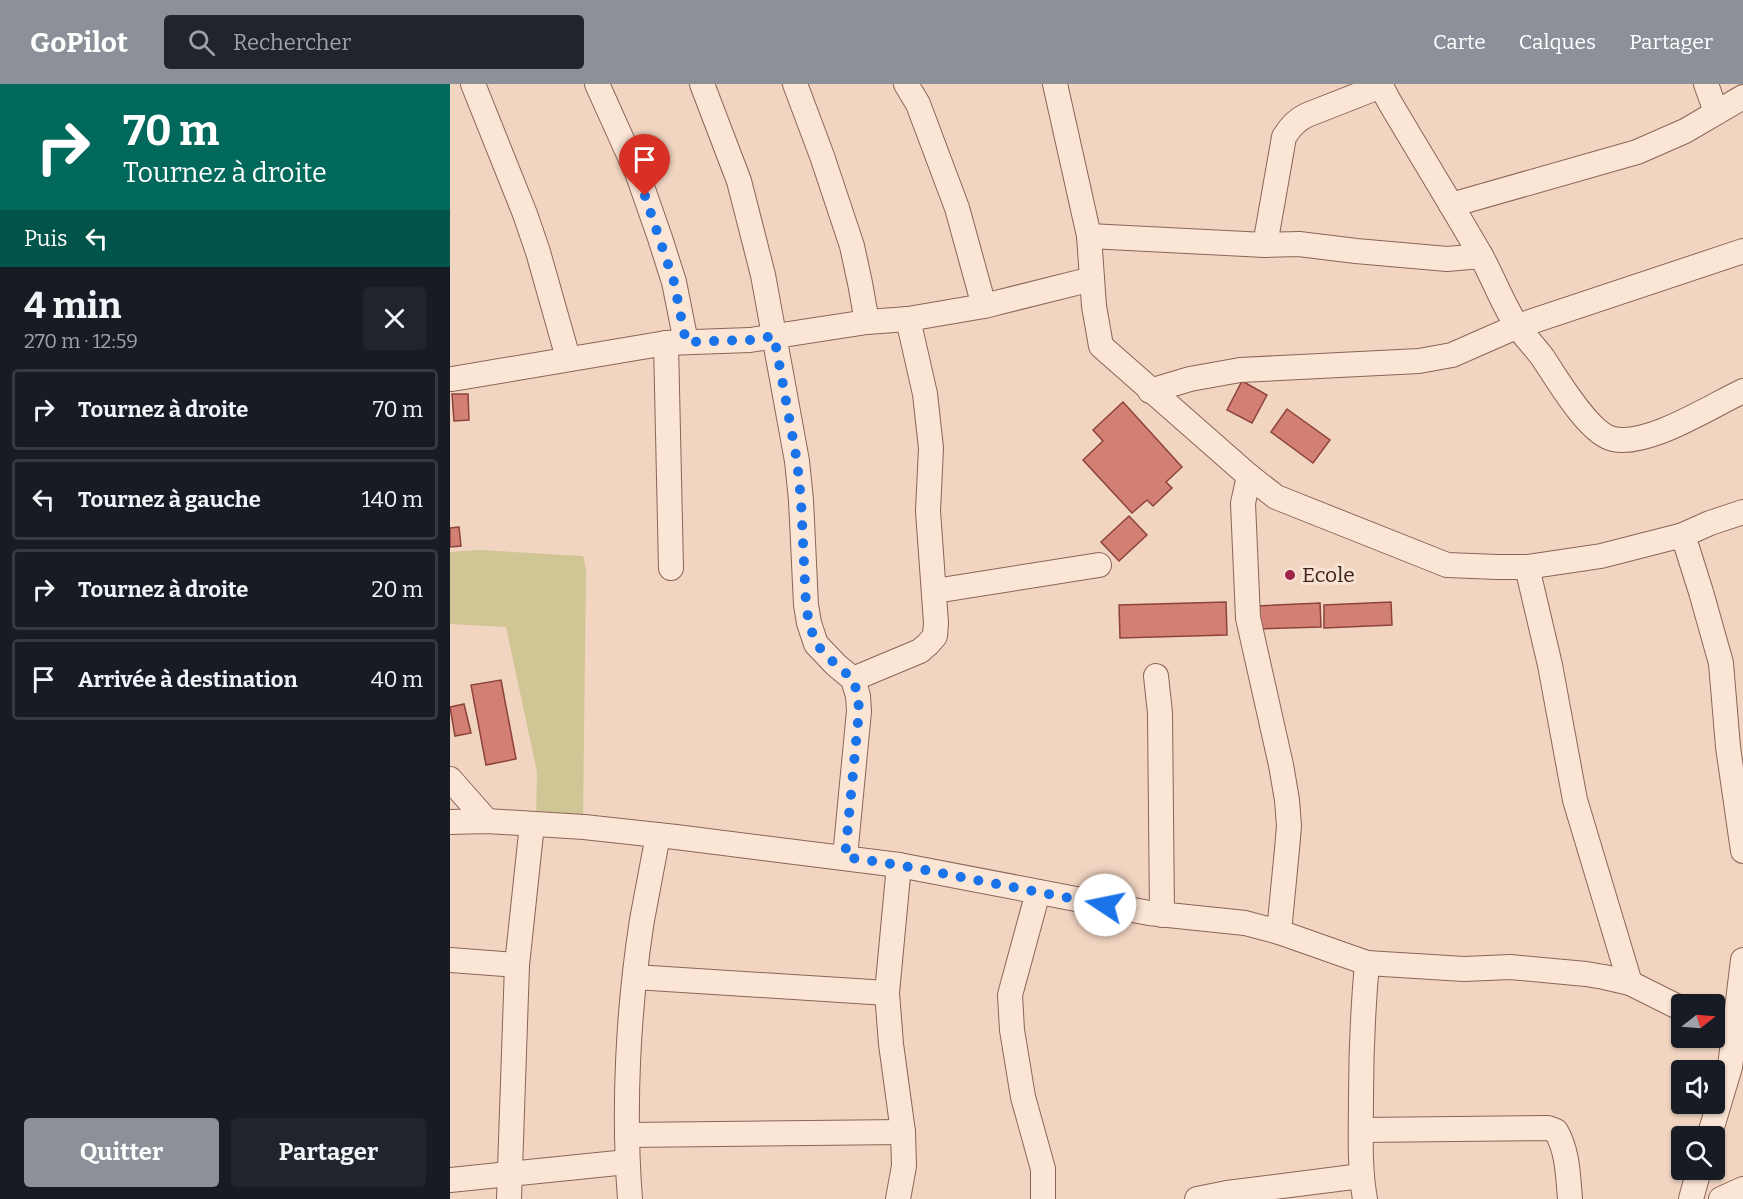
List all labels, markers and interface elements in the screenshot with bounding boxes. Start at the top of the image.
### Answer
search box [164,15,584,69]
text: GoPilot [30,26,128,59]
icon: search [185,26,218,59]
text: Rechercher [233,29,351,56]
text: Carte [1433,29,1486,55]
text: Calques [1519,29,1596,55]
text: Partager [1629,29,1713,55]
text: 70 m [123,106,219,156]
icon: right [24,108,102,186]
pin [619,134,670,196]
icon: arrive [628,143,661,176]
text: Tournez à droite [123,157,327,189]
icon: left [80,222,113,255]
text: Puis [24,225,68,252]
text: 4 min [24,284,121,328]
button: close [363,287,426,350]
text: 270 m · 12:59 [24,329,138,353]
icon: right [27,393,60,426]
text: Tournez à droite [78,396,248,423]
text: 70 m [373,396,423,423]
icon: left [27,483,60,516]
text: Tournez à gauche [78,486,261,513]
text: 140 m [362,486,423,513]
place label: Ecole [1302,562,1355,588]
marker: Ecole [1283,568,1297,582]
icon: right [27,573,60,606]
text: Tournez à droite [78,576,248,603]
text: 20 m [372,576,423,603]
icon: arrive [27,663,60,696]
text: Arrivée à destination [78,666,298,693]
text: 40 m [371,666,423,693]
position arrow [1073,873,1137,937]
north arrow [1671,994,1725,1048]
map controls [1671,994,1725,1180]
button: sound [1671,1060,1725,1114]
button: Quitter [24,1118,219,1187]
button: Partager [231,1118,426,1187]
button: search [1671,1126,1725,1180]

